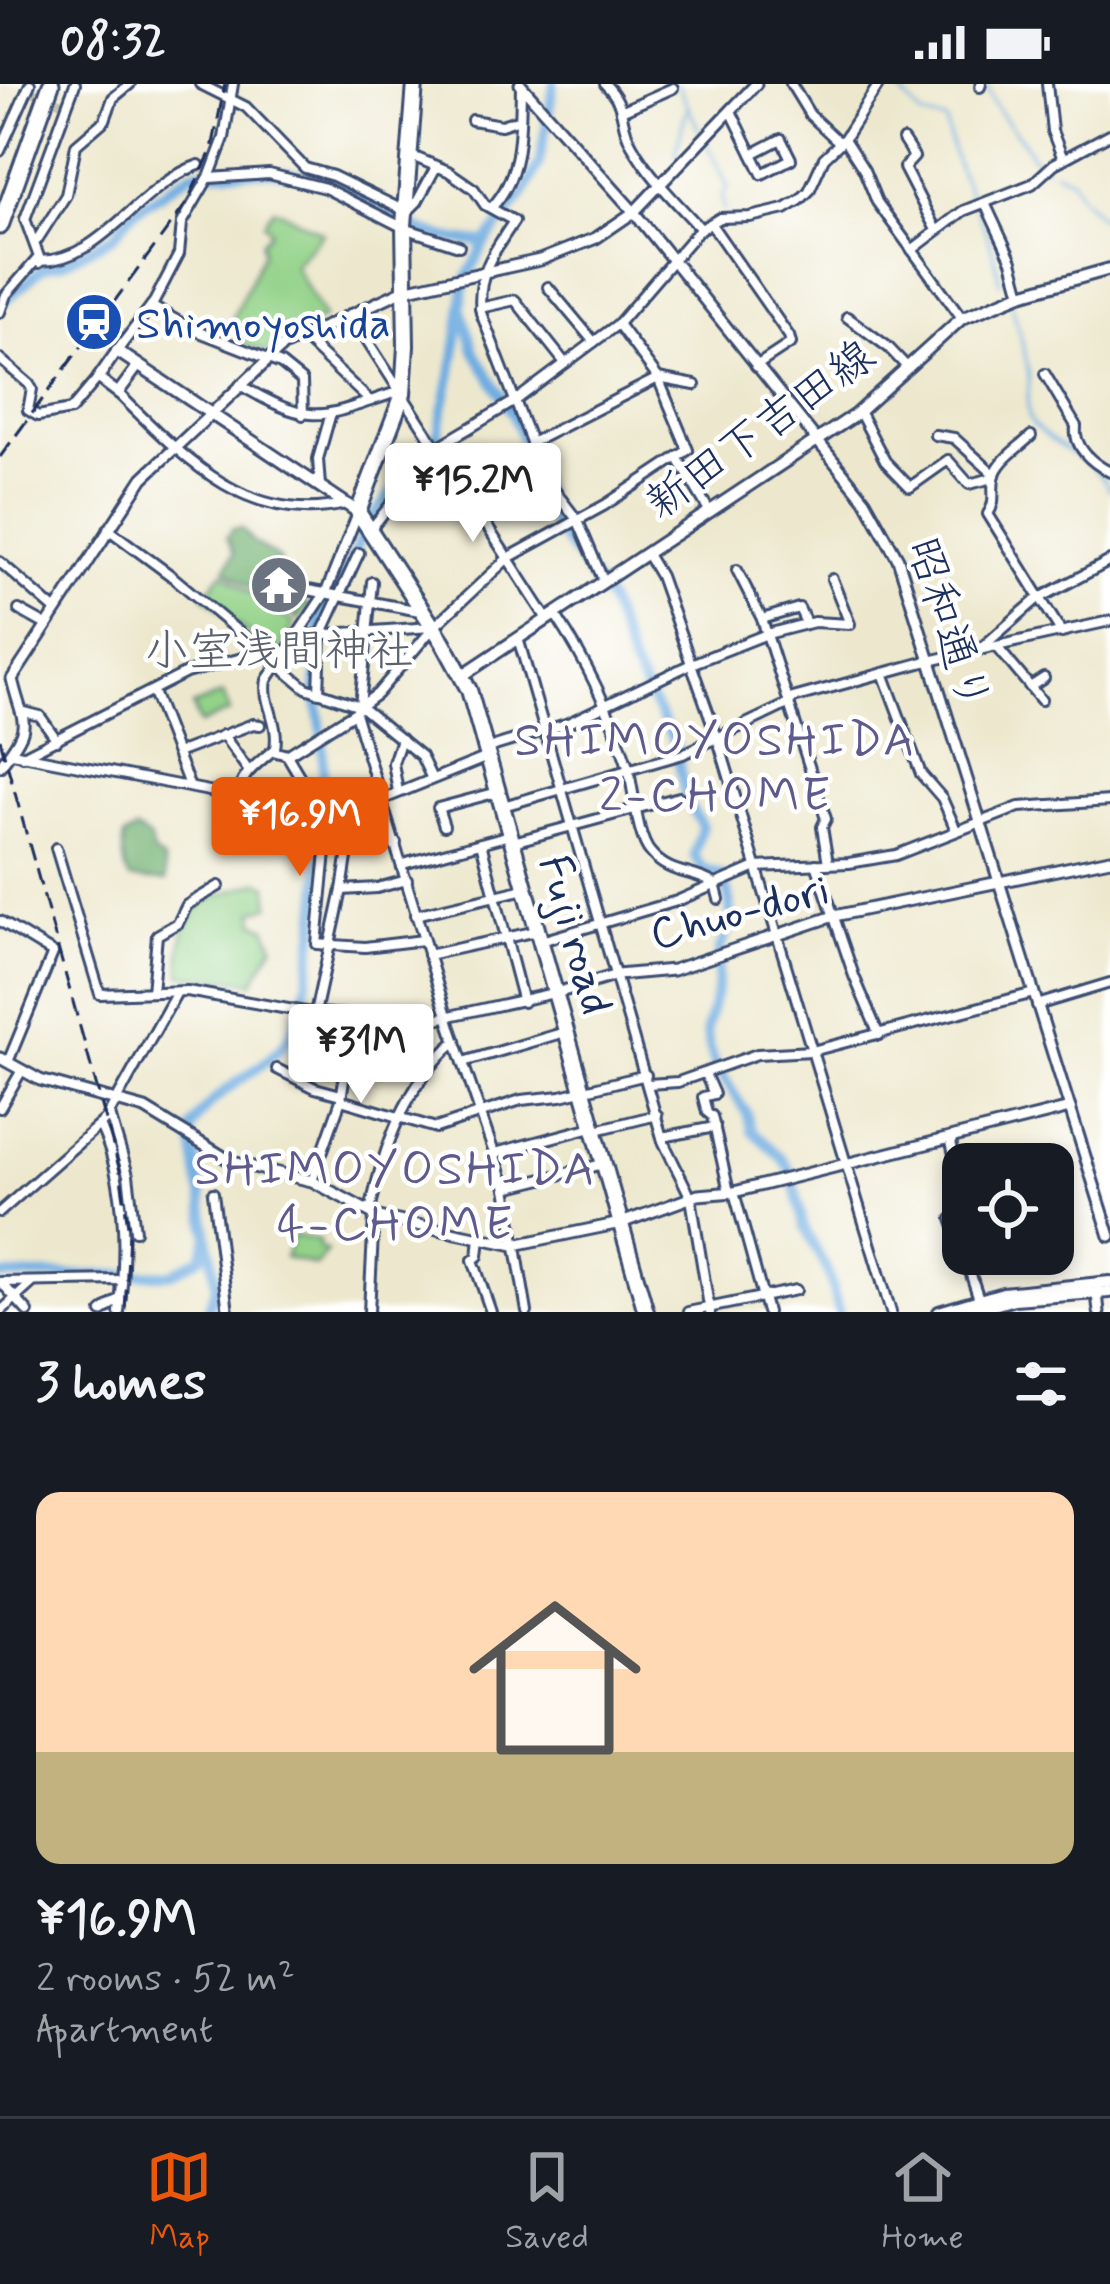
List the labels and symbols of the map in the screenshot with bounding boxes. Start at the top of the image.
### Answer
station icon: Shimoyoshida [63,291,125,353]
place label: Shimoyoshida [136,296,391,355]
street label: 新田下吉田線 [634,328,888,534]
pin: ¥15.2M [375,443,571,545]
street label: 昭和通り [891,530,1003,720]
temple icon: 小室浅間神社 [248,554,310,616]
place label: 小室浅間神社 [144,623,414,682]
district label: SHIMOYOSHIDA 2-CHOME [514,710,918,828]
pin: ¥16.9M [202,777,398,879]
street label: Fuji road [523,848,624,1022]
street label: Chuo-dori [644,861,836,966]
pin: ¥31M [290,1004,432,1106]
district label: SHIMOYOSHIDA 4-CHOME [194,1139,598,1257]

